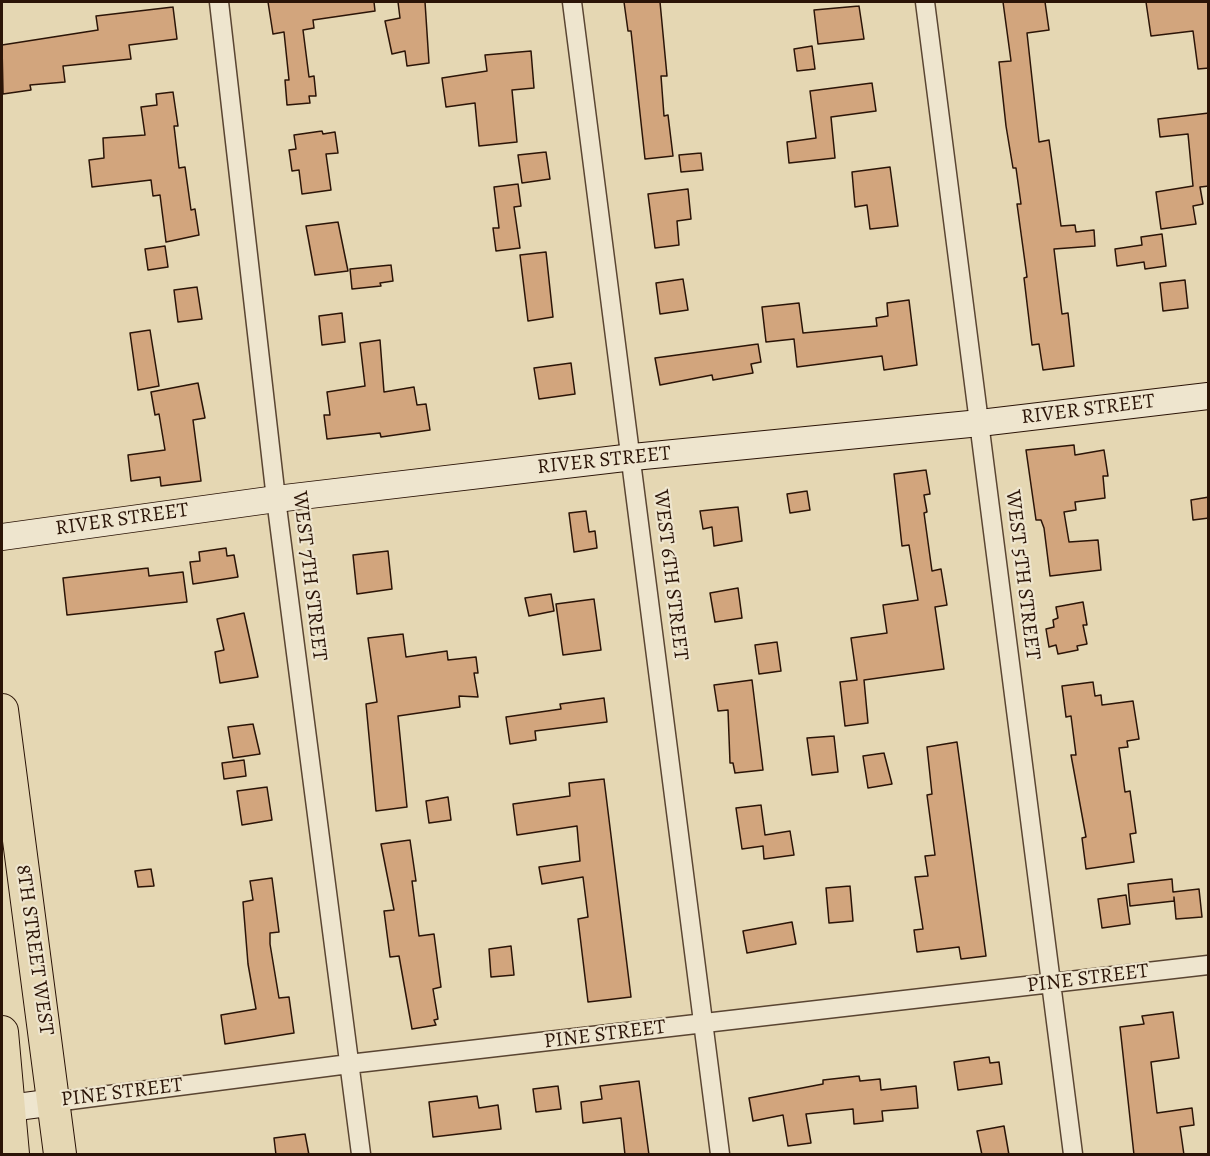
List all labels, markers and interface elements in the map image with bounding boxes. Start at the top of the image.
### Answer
street label: RIVER STREET [1020,389,1156,431]
street label: RIVER STREET [536,441,672,481]
street label: WEST 6TH STREET [647,488,693,662]
street label: WEST 5TH STREET [999,489,1045,661]
street label: WEST 7TH STREET [286,490,332,662]
street label: RIVER STREET [54,498,190,542]
street label: 8TH STREET WEST [10,863,58,1037]
street label: PINE STREET [1026,959,1150,999]
street label: PINE STREET [543,1015,667,1055]
street label: PINE STREET [60,1073,184,1113]

